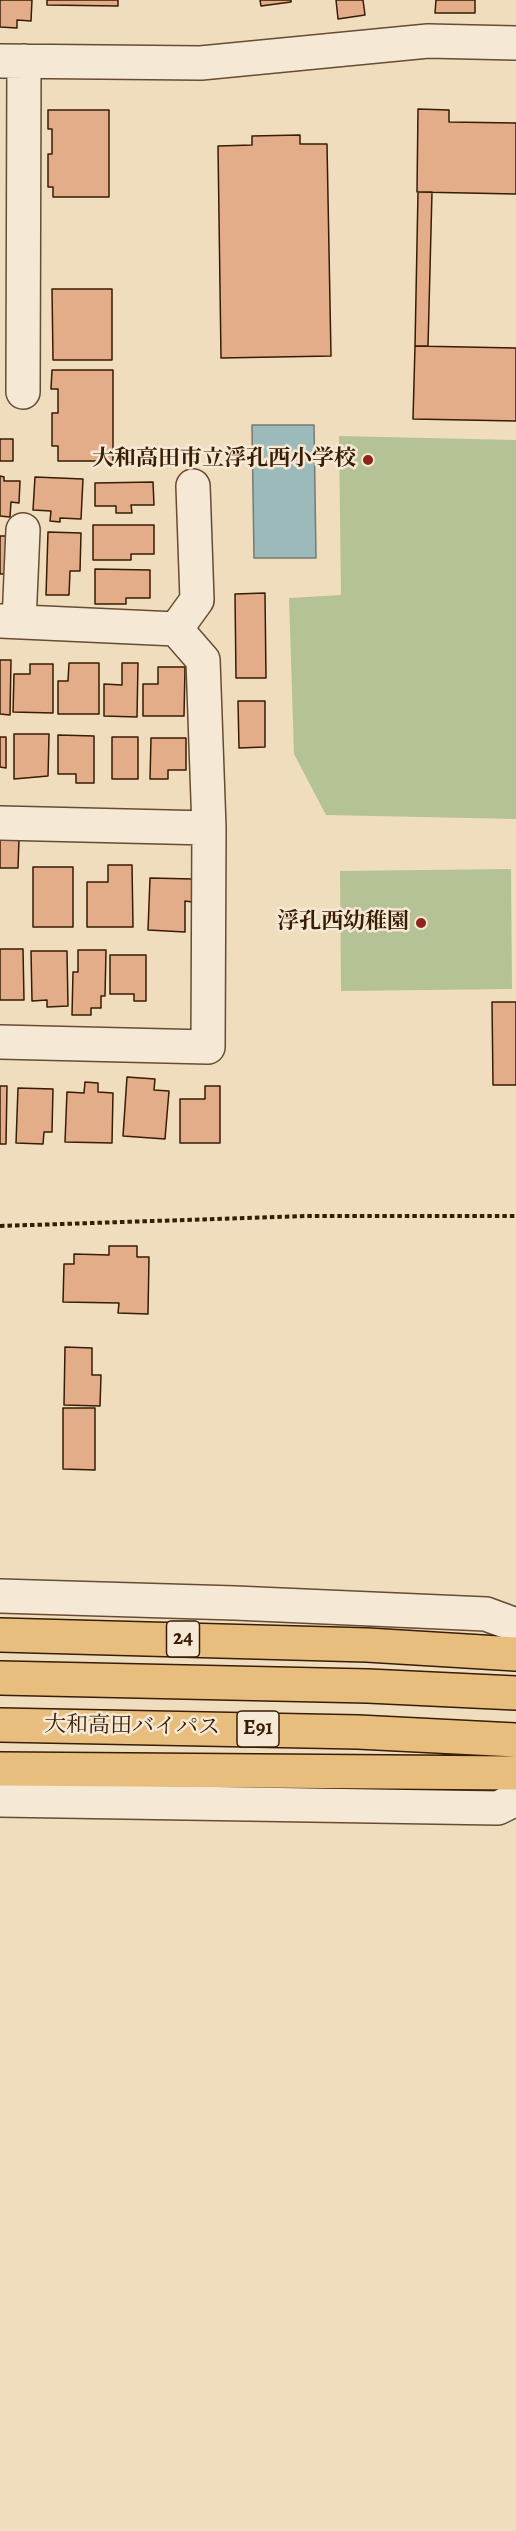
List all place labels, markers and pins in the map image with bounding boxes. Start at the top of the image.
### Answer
place label: 大和高田市立浮孔西小学校 [92,447,356,473]
marker: 大和高田市立浮孔西小学校 [361,453,375,467]
place label: 浮孔西幼稚園 [277,910,409,936]
marker: 浮孔西幼稚園 [414,916,428,930]

